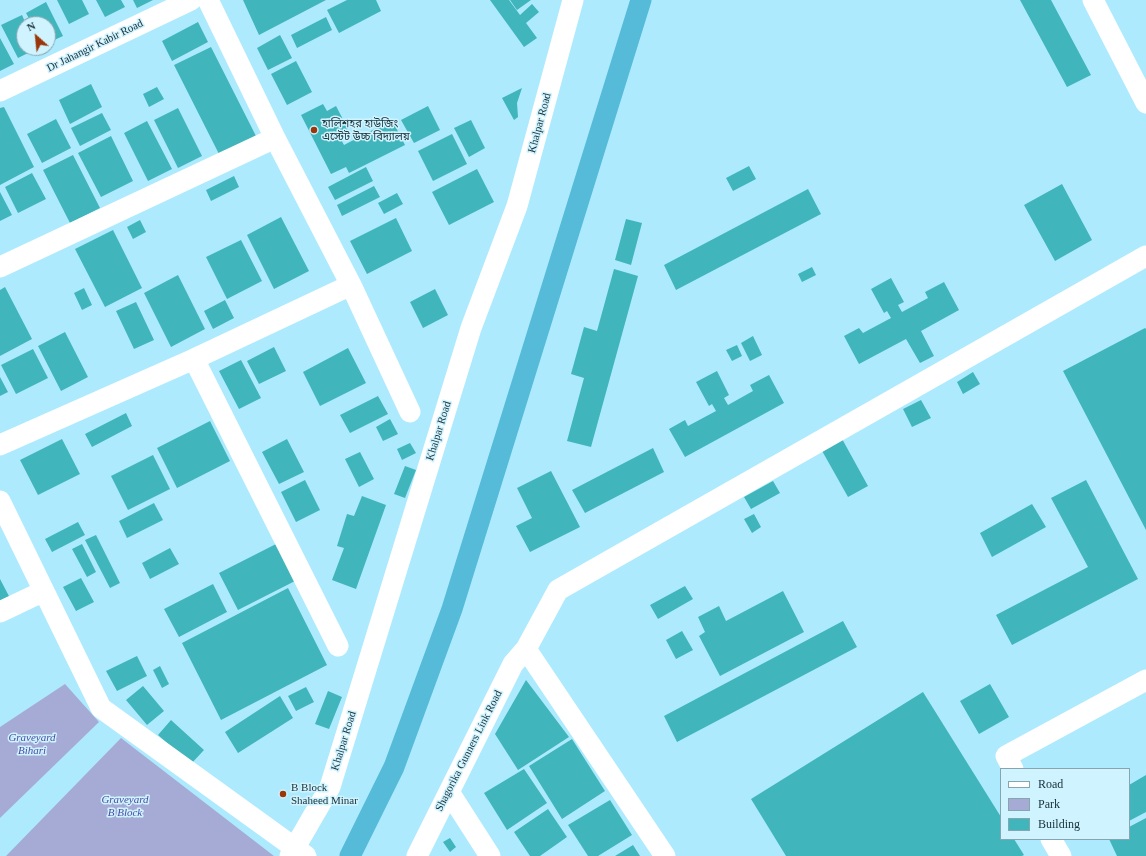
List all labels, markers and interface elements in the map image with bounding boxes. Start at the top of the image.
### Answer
north arrow [16,16,56,56]
street label: Dr Jahangir Kabir Road [45,17,145,75]
text: N [25,19,37,33]
street label: Khalpar Road [526,92,554,154]
place label: হালিশহর হাউজিং এস্টেট উচ্চ বিদ্যালয় [322,117,410,143]
marker: হালিশহর হাউজিং এস্টেট উচ্চ বিদ্যালয় [309,125,319,135]
street label: Khalpar Road [424,400,454,462]
street label: Shagorika Gunners Link Road [433,688,505,814]
street label: Khalpar Road [329,710,359,772]
park label: Graveyard Bihari [8,731,56,757]
legend [1000,768,1130,840]
text: Road [1038,777,1063,791]
place label: B Block Shaheed Minar [291,781,358,807]
marker: B Block Shaheed Minar [278,789,288,799]
park label: Graveyard B Block [101,793,149,819]
text: Park [1038,797,1060,811]
text: Building [1038,817,1080,831]

